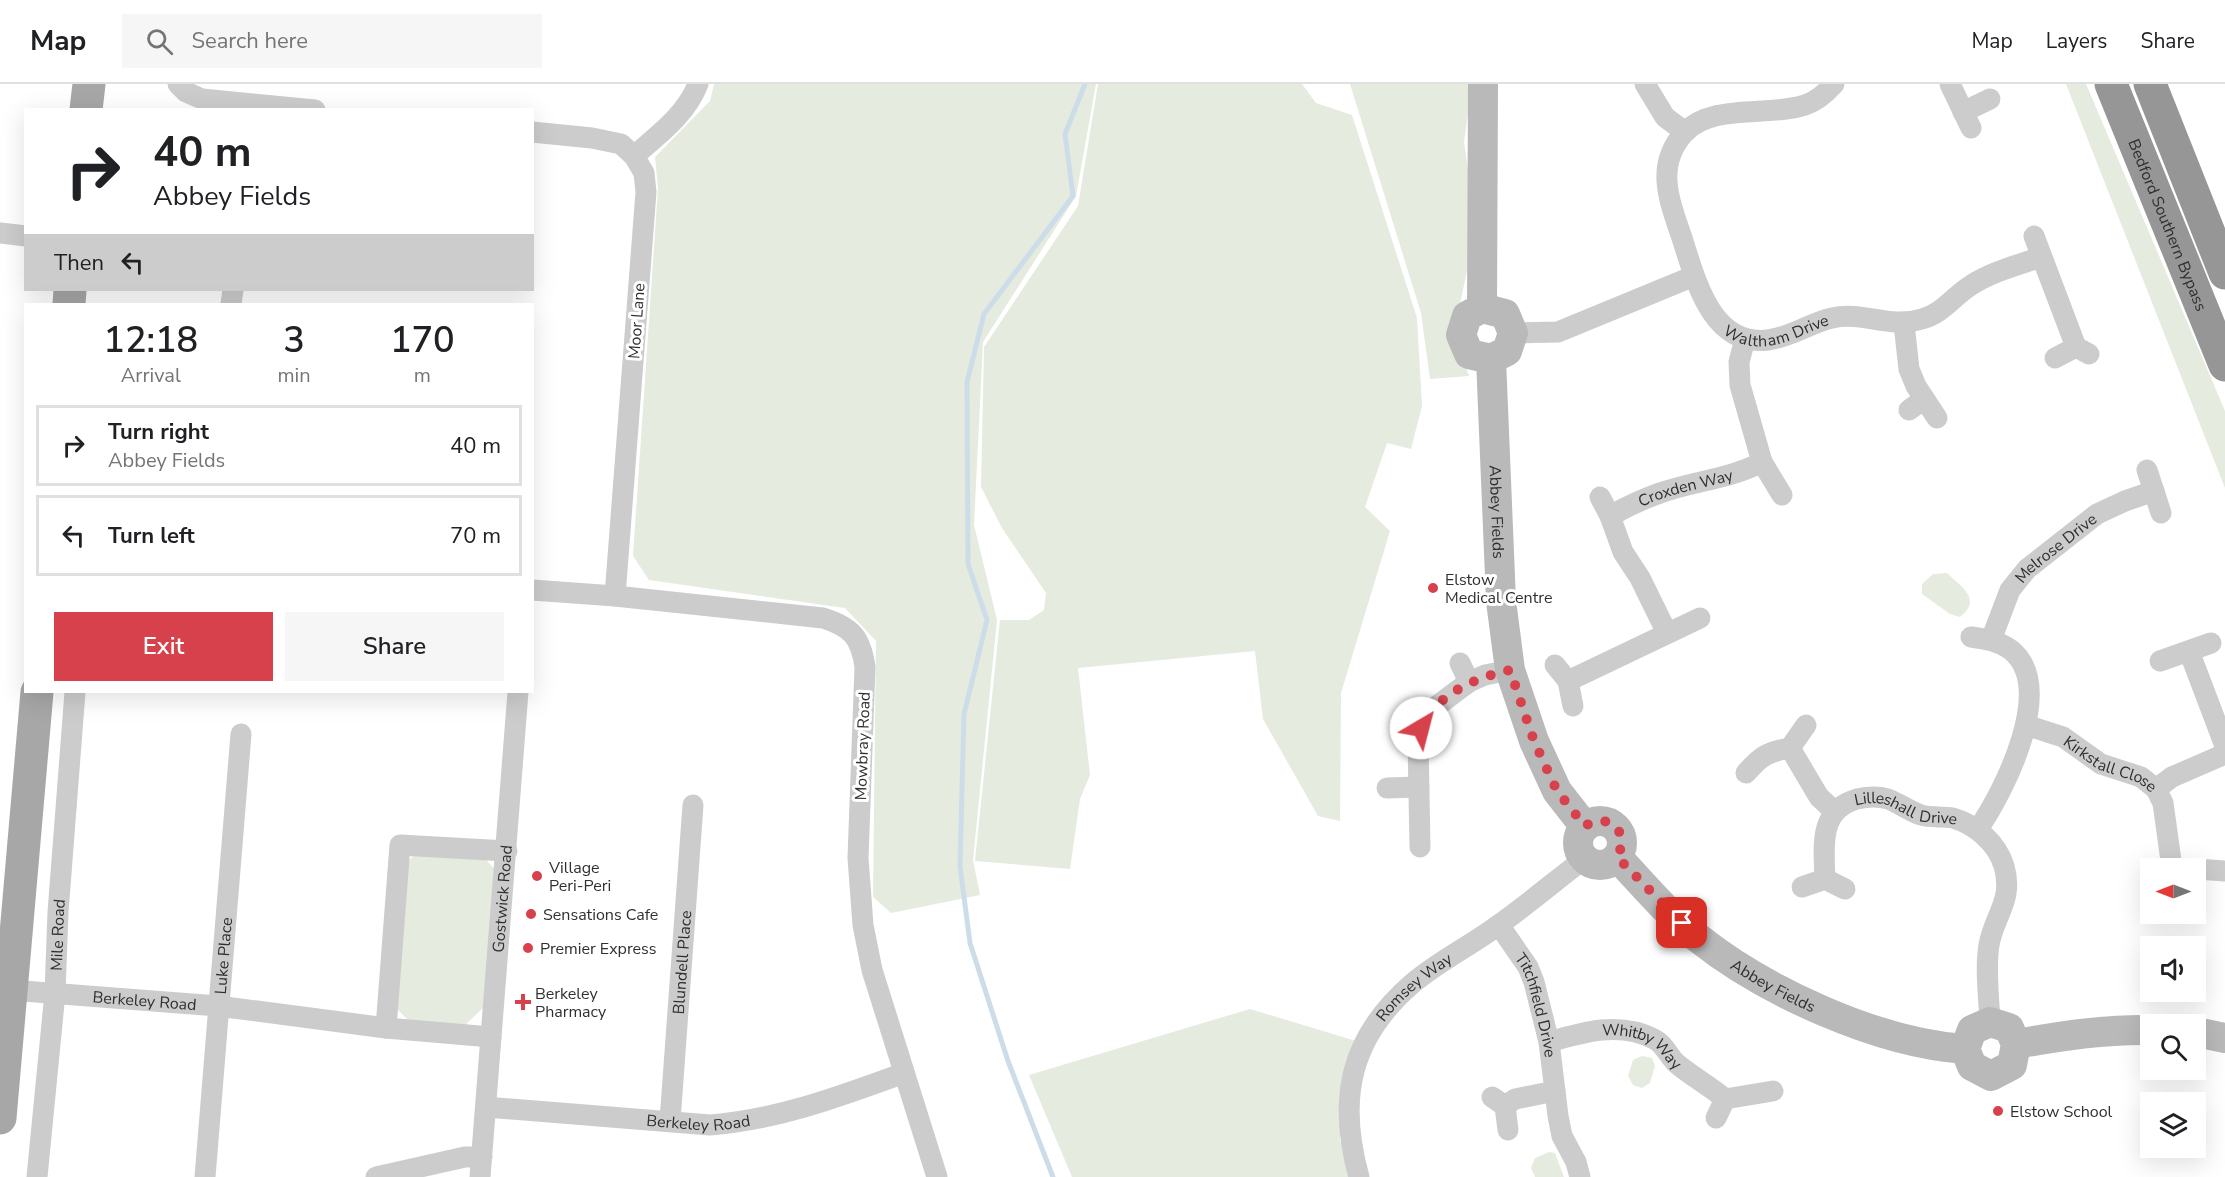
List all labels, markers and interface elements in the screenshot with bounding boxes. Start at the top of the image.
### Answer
search box [122,14,542,68]
text: Map [30,22,86,60]
icon: search [143,25,176,58]
text: Search here [191,26,308,56]
text: Map [1971,27,2013,55]
text: Layers [2046,27,2107,55]
text: Share [2140,27,2195,55]
text: 40 m [153,124,252,181]
icon: right [54,132,132,210]
street label: Bedford Southern Bypass [2122,136,2212,315]
text: Abbey Fields [153,178,311,215]
icon: left [116,246,149,279]
text: Then [54,248,104,278]
street label: Moor Lane [623,282,651,360]
street label: Waltham Drive [1719,309,1832,353]
text: 12:18 [103,316,198,365]
text: 3 [283,316,305,365]
text: 170 [390,316,455,365]
text: Arrival [121,362,181,389]
text: min [278,362,311,389]
text: m [414,362,431,389]
text: Turn right [108,417,209,447]
icon: right [57,429,90,462]
text: 40 m [450,431,501,461]
text: Abbey Fields [108,447,225,474]
street label: Croxden Way [1635,464,1736,513]
street label: Abbey Fields [1483,465,1509,559]
street label: Melrose Drive [2010,508,2102,588]
icon: left [57,519,90,552]
text: Turn left [108,521,195,551]
text: 70 m [450,521,501,551]
place label: Elstow Medical Centre [1445,569,1552,609]
marker: Elstow Medical Centre [1426,581,1440,595]
button: Exit [54,612,273,681]
button: Share [285,612,504,681]
street label: Mowbray Road [850,691,876,801]
position arrow [1389,696,1453,760]
street label: Kirkstall Close [2059,731,2161,798]
street label: Lilleshall Drive [1852,787,1959,831]
street label: Gostwick Road [488,844,518,954]
place label: Village Peri-Peri [548,857,611,897]
north arrow [2140,858,2206,924]
map controls [2140,858,2206,1158]
marker: Village Peri-Peri [530,869,544,883]
pin [1656,897,1707,948]
street label: Mile Road [46,898,71,971]
place label: Sensations Cafe [543,904,658,926]
icon: arrive [1665,906,1698,939]
marker: Sensations Cafe [524,907,538,921]
street label: Blundell Place [668,910,697,1015]
street label: Luke Place [210,916,238,995]
button: sound [2140,936,2206,1002]
place label: Premier Express [540,938,656,960]
marker: Premier Express [521,941,535,955]
street label: Romsey Way [1371,948,1457,1026]
street label: Titchfield Drive [1509,949,1561,1059]
street label: Abbey Fields [1726,954,1819,1018]
place label: Berkeley Pharmacy [535,983,607,1023]
street label: Berkeley Road [92,986,197,1016]
marker: Berkeley Pharmacy [516,995,530,1009]
button: search [2140,1014,2206,1080]
street label: Whitby Way [1602,1019,1687,1076]
button: layers [2140,1092,2206,1158]
place label: Elstow School [2010,1101,2113,1123]
marker: Elstow School [1991,1104,2005,1118]
street label: Berkeley Road [645,1110,752,1137]

